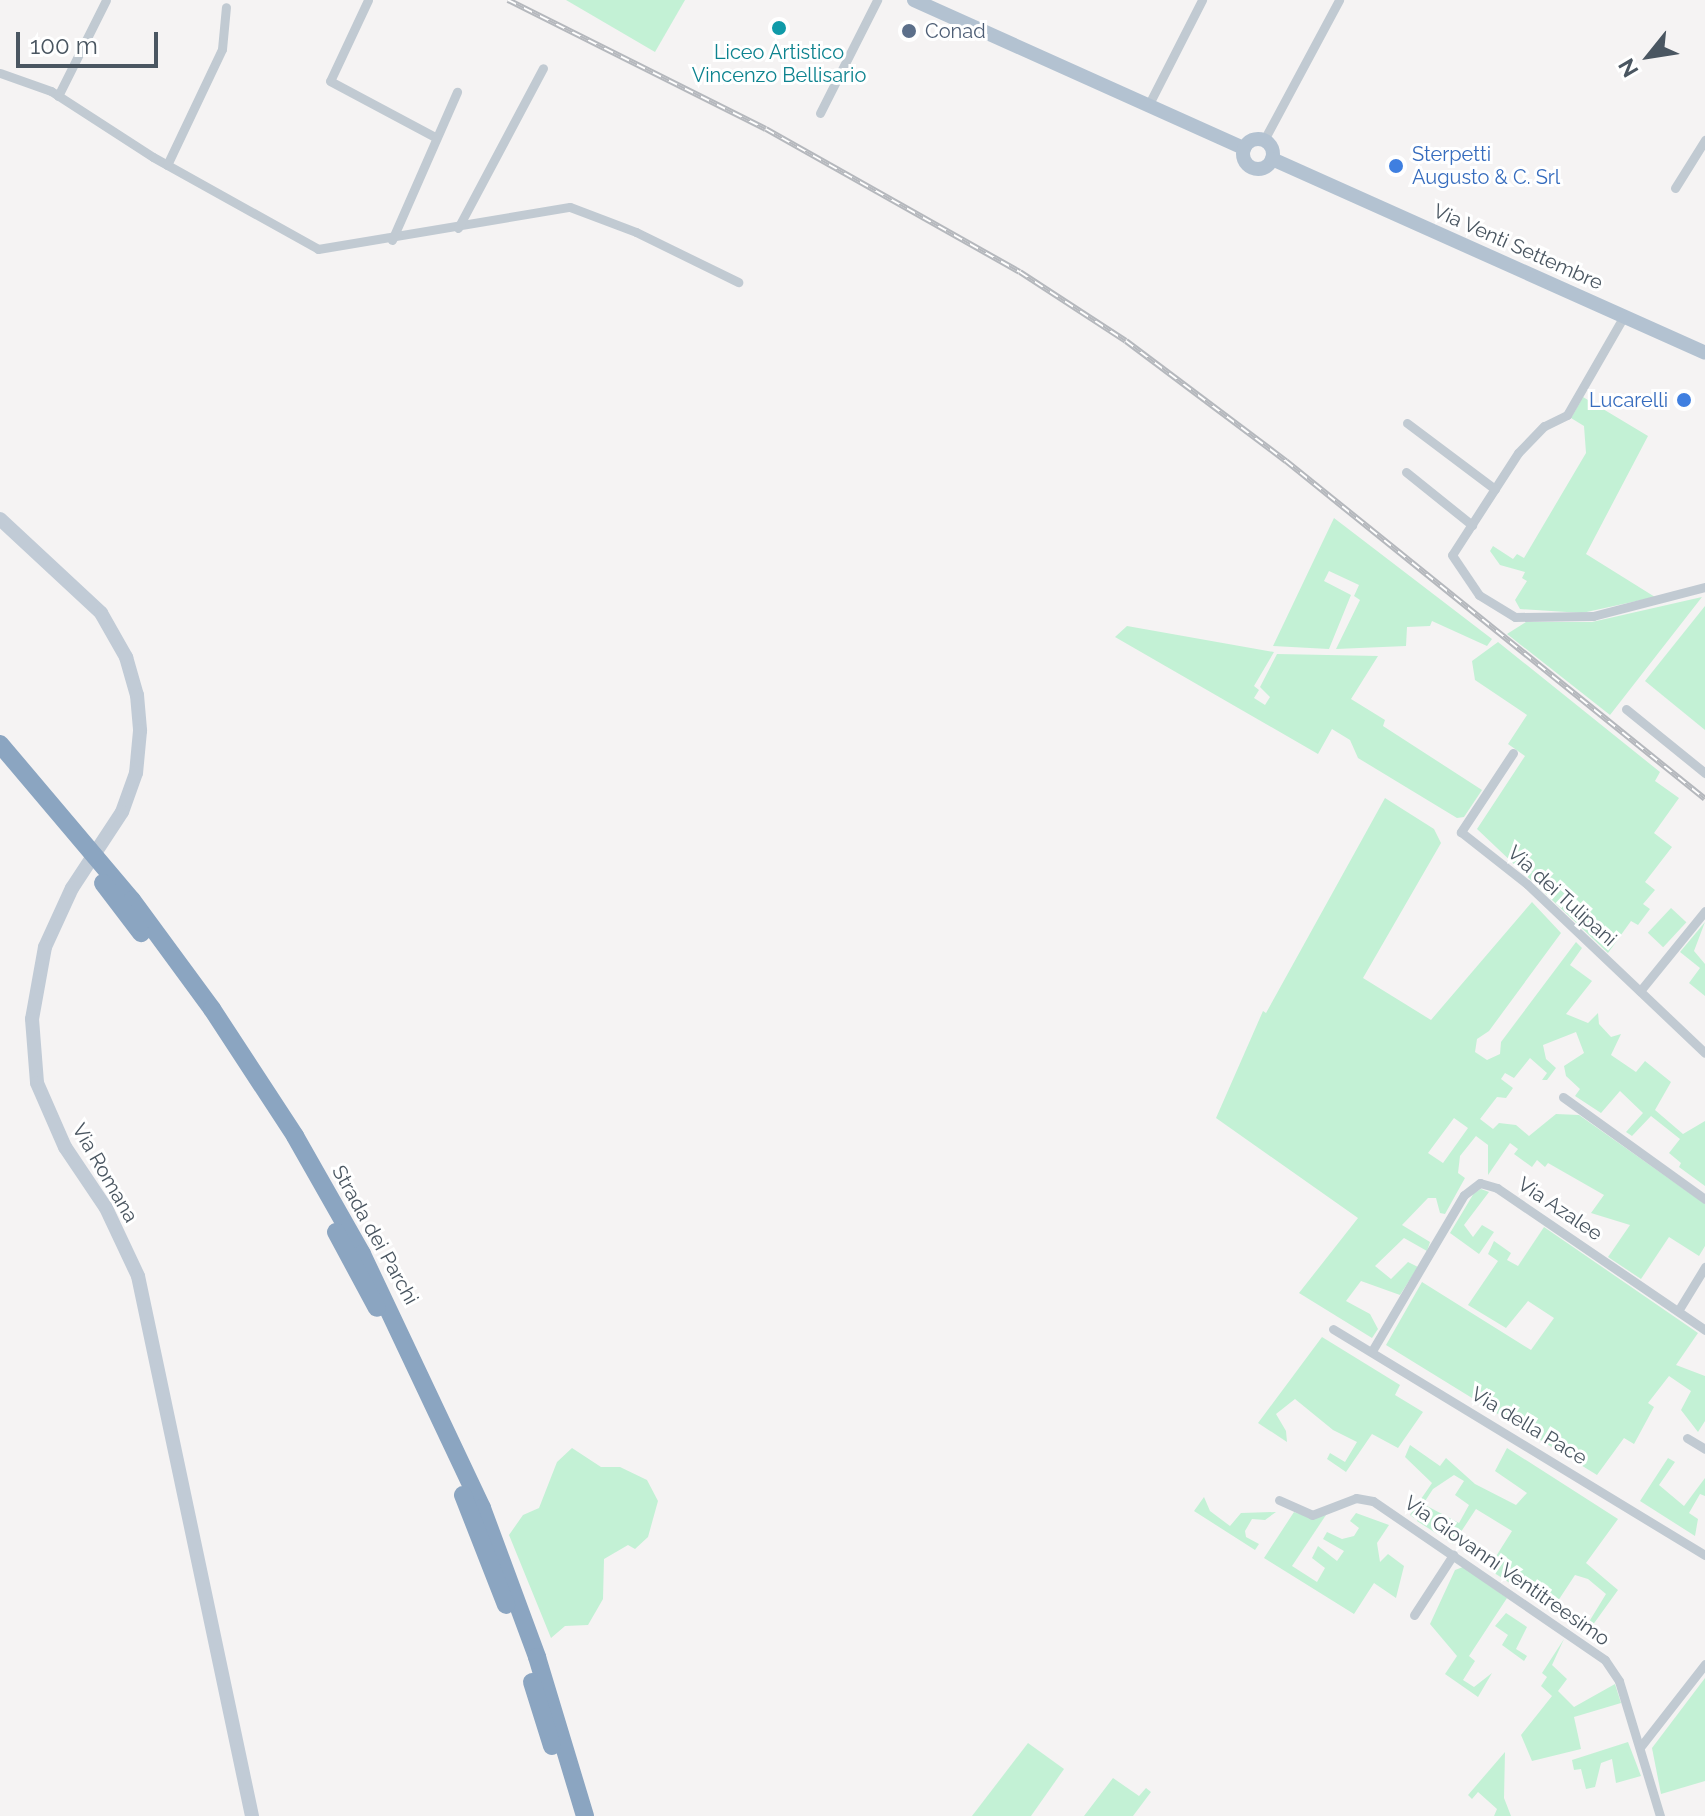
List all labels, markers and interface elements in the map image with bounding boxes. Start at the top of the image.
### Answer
scale bar [20,16,162,66]
north arrow [1609,16,1689,96]
marker: Liceo Artistico Vincenzo Bellisario [770,19,788,37]
place label: Conad [925,19,986,43]
marker: Conad [900,22,918,40]
text: 100 m [30,31,98,60]
place label: Liceo Artistico Vincenzo Bellisario [692,40,866,87]
text: N [1613,54,1644,82]
place label: Sterpetti Augusto & C. Srl [1412,142,1560,189]
marker: Sterpetti Augusto & C. Srl [1387,157,1405,175]
street label: Via Venti Settembre [1429,199,1607,295]
place label: Lucarelli [1589,388,1668,412]
marker: Lucarelli [1675,391,1693,409]
street label: Via dei Tulipani [1502,841,1622,951]
street label: Via Romana [67,1119,143,1227]
street label: Strada dei Parchi [327,1161,423,1309]
street label: Via Azalee [1513,1172,1607,1246]
street label: Via della Pace [1467,1382,1591,1470]
street label: Via Giovanni Ventitreesimo [1399,1491,1615,1651]

